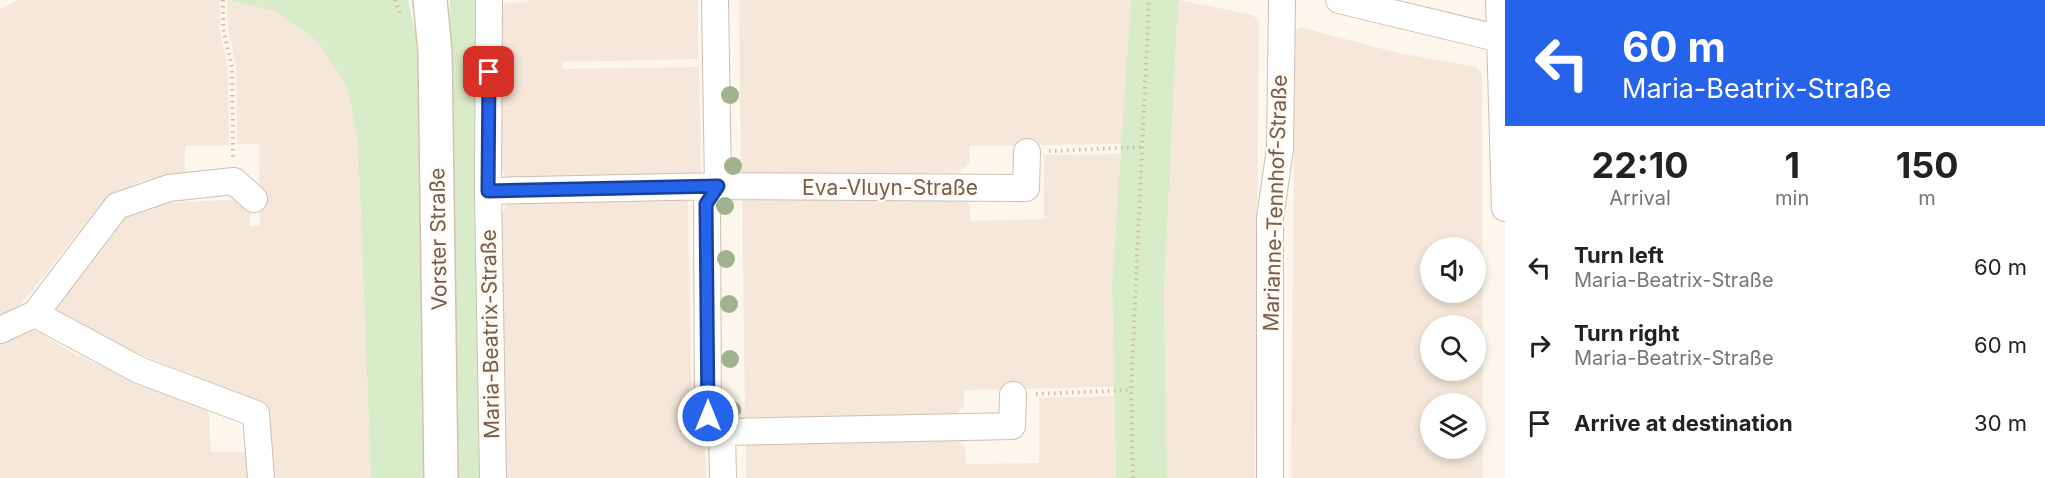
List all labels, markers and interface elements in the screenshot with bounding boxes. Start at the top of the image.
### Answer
text: 60 m [1622,21,1726,72]
icon: left [1523,24,1601,102]
pin [463,46,514,97]
icon: arrive [472,55,505,88]
text: Maria-Beatrix-Straße [1622,72,1891,105]
street label: Marianne-Tennhof-Straße [1258,74,1292,332]
text: 22:10 [1591,143,1689,187]
text: 1 [1784,143,1800,187]
text: 150 [1896,143,1959,187]
street label: Vorster Straße [424,167,452,311]
street label: Eva-Vluyn-Straße [802,175,978,200]
text: Arrival [1609,186,1671,210]
text: min [1775,186,1809,210]
text: m [1918,186,1936,210]
street label: Maria-Beatrix-Straße [476,229,504,439]
map controls [1420,237,1486,459]
button: sound [1420,237,1486,303]
text: Turn left [1574,242,1664,268]
icon: left [1523,251,1556,284]
text: 60 m [1974,254,2027,280]
text: Maria-Beatrix-Straße [1574,268,1774,292]
button: search [1420,315,1486,381]
text: Turn right [1574,320,1680,346]
icon: right [1523,329,1556,362]
text: 60 m [1974,332,2027,358]
text: Maria-Beatrix-Straße [1574,346,1774,370]
position arrow [676,384,740,448]
button: layers [1420,393,1486,459]
icon: arrive [1523,407,1556,440]
text: Arrive at destination [1574,410,1793,436]
text: 30 m [1974,410,2027,436]

